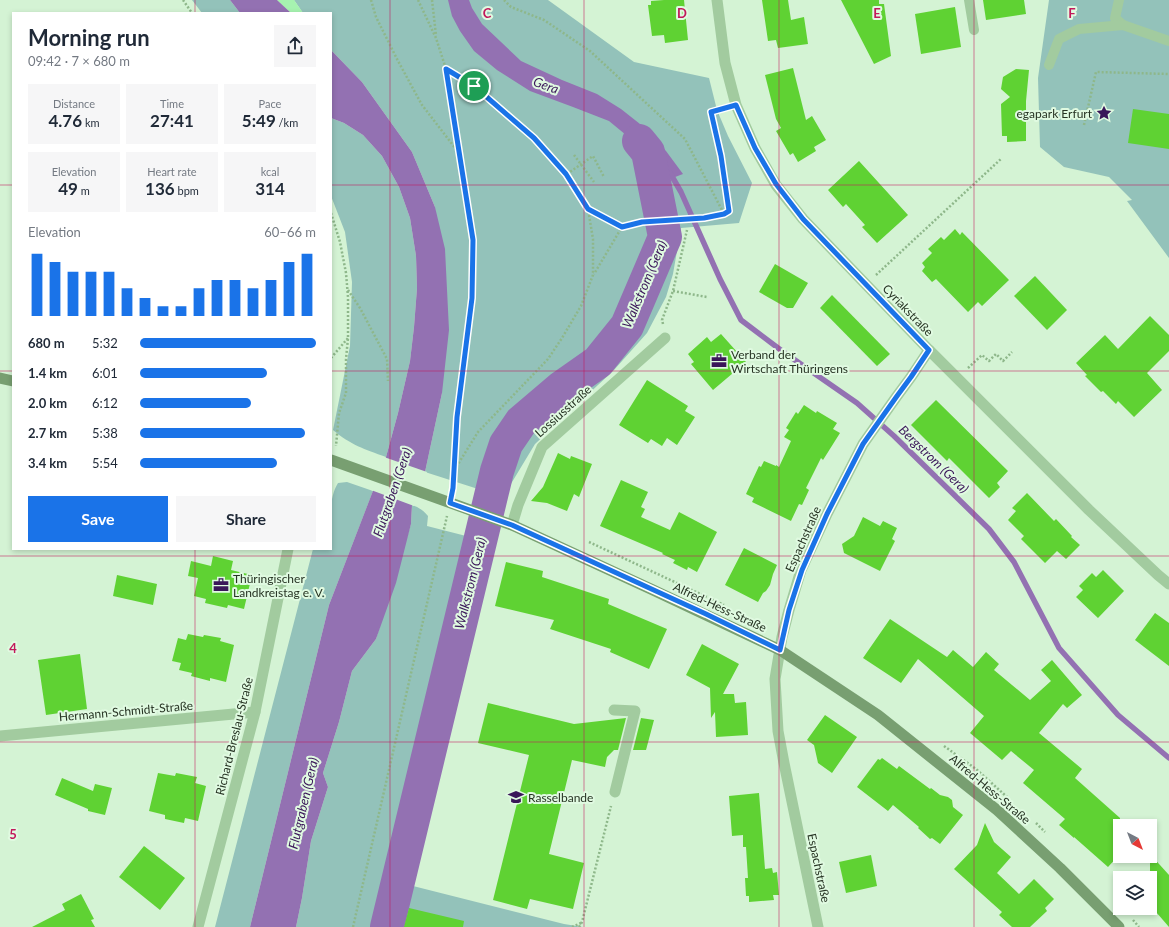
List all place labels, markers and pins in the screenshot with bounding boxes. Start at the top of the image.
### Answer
pin [457,69,491,103]
place icon: egapark Erfurt [1095,104,1113,122]
place label: egapark Erfurt [1017,106,1093,121]
place label: Verband der Wirtschaft Thüringens [731,347,848,376]
office icon: Verband der Wirtschaft Thüringens [710,352,728,370]
place label: Thüringischer Landkreistag e. V. [233,571,325,600]
office icon: Thüringischer Landkreistag e. V. [212,576,230,594]
school or university icon: Rasselbande [507,788,525,806]
place label: Rasselbande [528,790,593,805]

